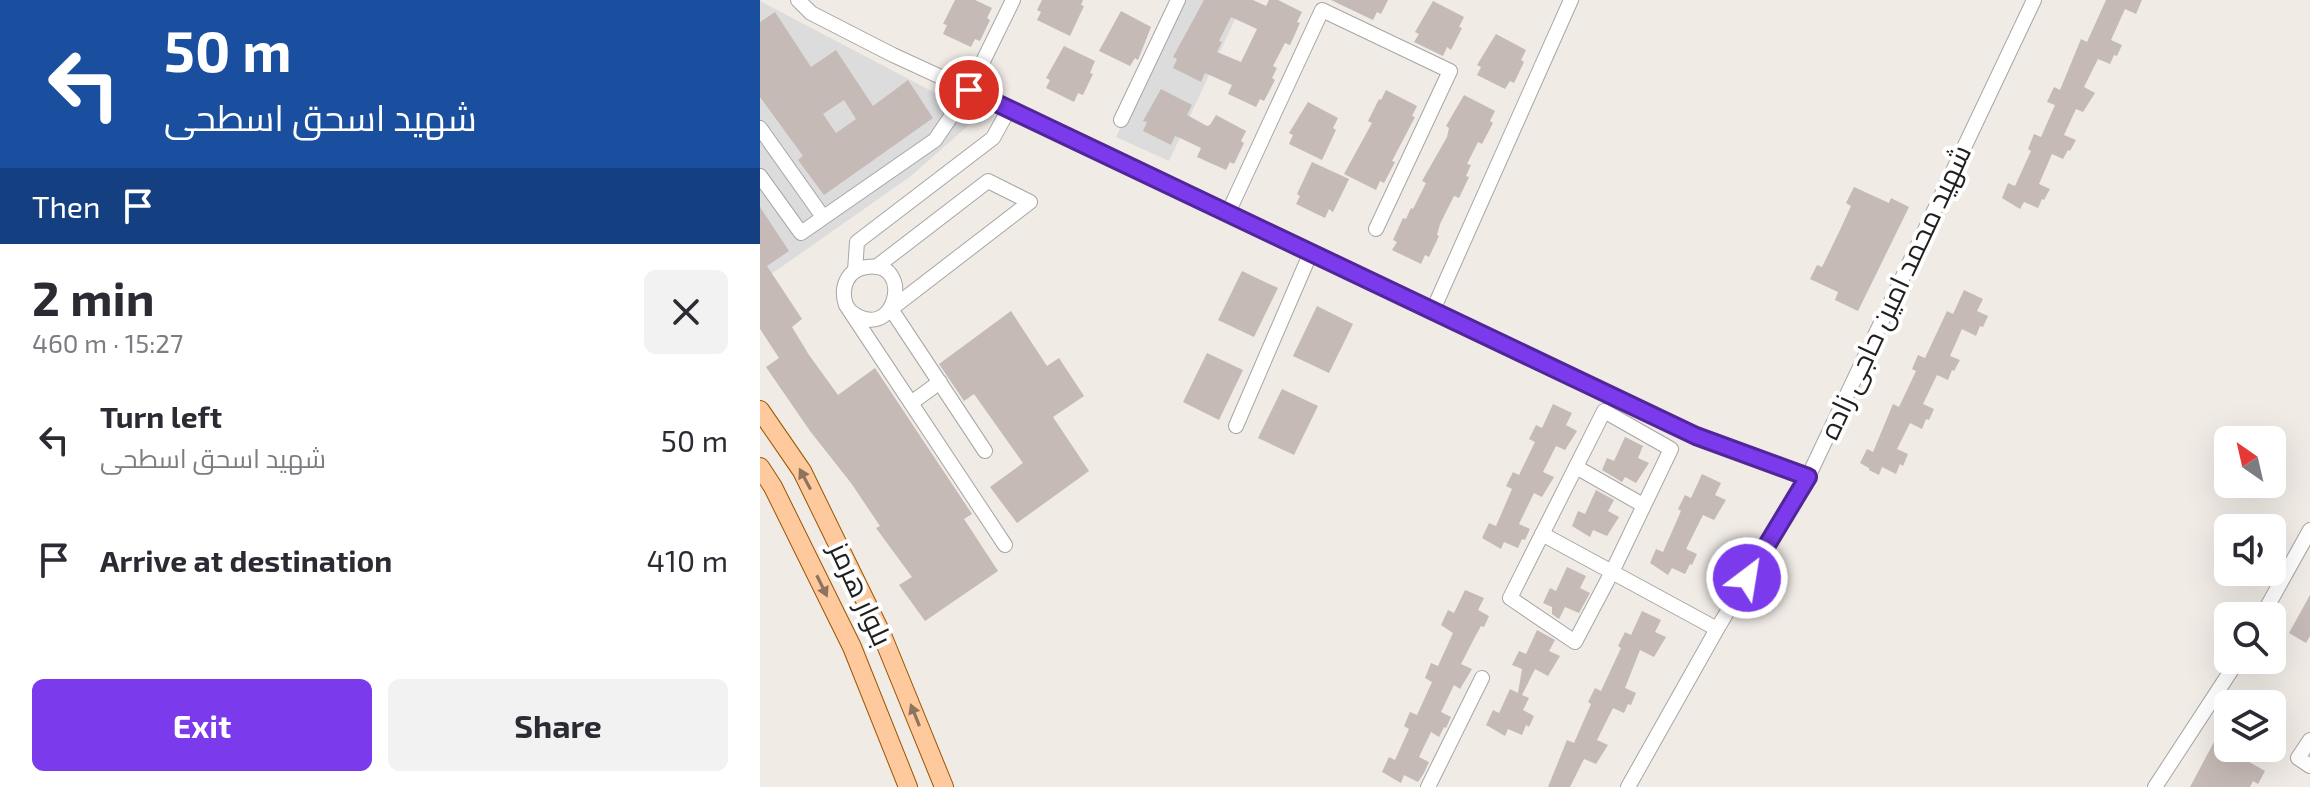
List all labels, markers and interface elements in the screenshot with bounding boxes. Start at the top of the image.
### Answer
text: 50 m [164,16,292,83]
icon: left [32,32,136,136]
pin [935,56,1003,124]
icon: arrive [947,68,991,112]
text: شهید اسحق اسطحی [164,95,477,138]
street label: شهید محمد امین حاجی زاده [1811,139,1978,445]
icon: arrive [116,184,160,228]
text: Then [32,188,100,224]
text: 2 min [32,268,155,326]
button: close [644,270,728,354]
text: 460 m · 15:27 [32,327,183,358]
text: Turn left [100,398,222,434]
icon: left [32,418,76,462]
text: 50 m [661,422,728,458]
north arrow [2214,426,2286,498]
map controls [2214,426,2286,762]
text: شهید اسحق اسطحی [100,442,326,473]
one-way arrow [799,468,813,490]
button: sound [2214,514,2286,586]
street label: بلوار هرمز [822,535,901,651]
position arrow [1705,536,1789,620]
icon: arrive [32,538,76,582]
text: Arrive at destination [100,542,392,578]
text: 410 m [647,542,728,578]
one-way arrow [815,574,829,597]
button: search [2214,602,2286,674]
button: Exit [32,679,372,771]
button: Share [388,679,728,771]
button: layers [2214,690,2286,762]
one-way arrow [908,703,921,727]

